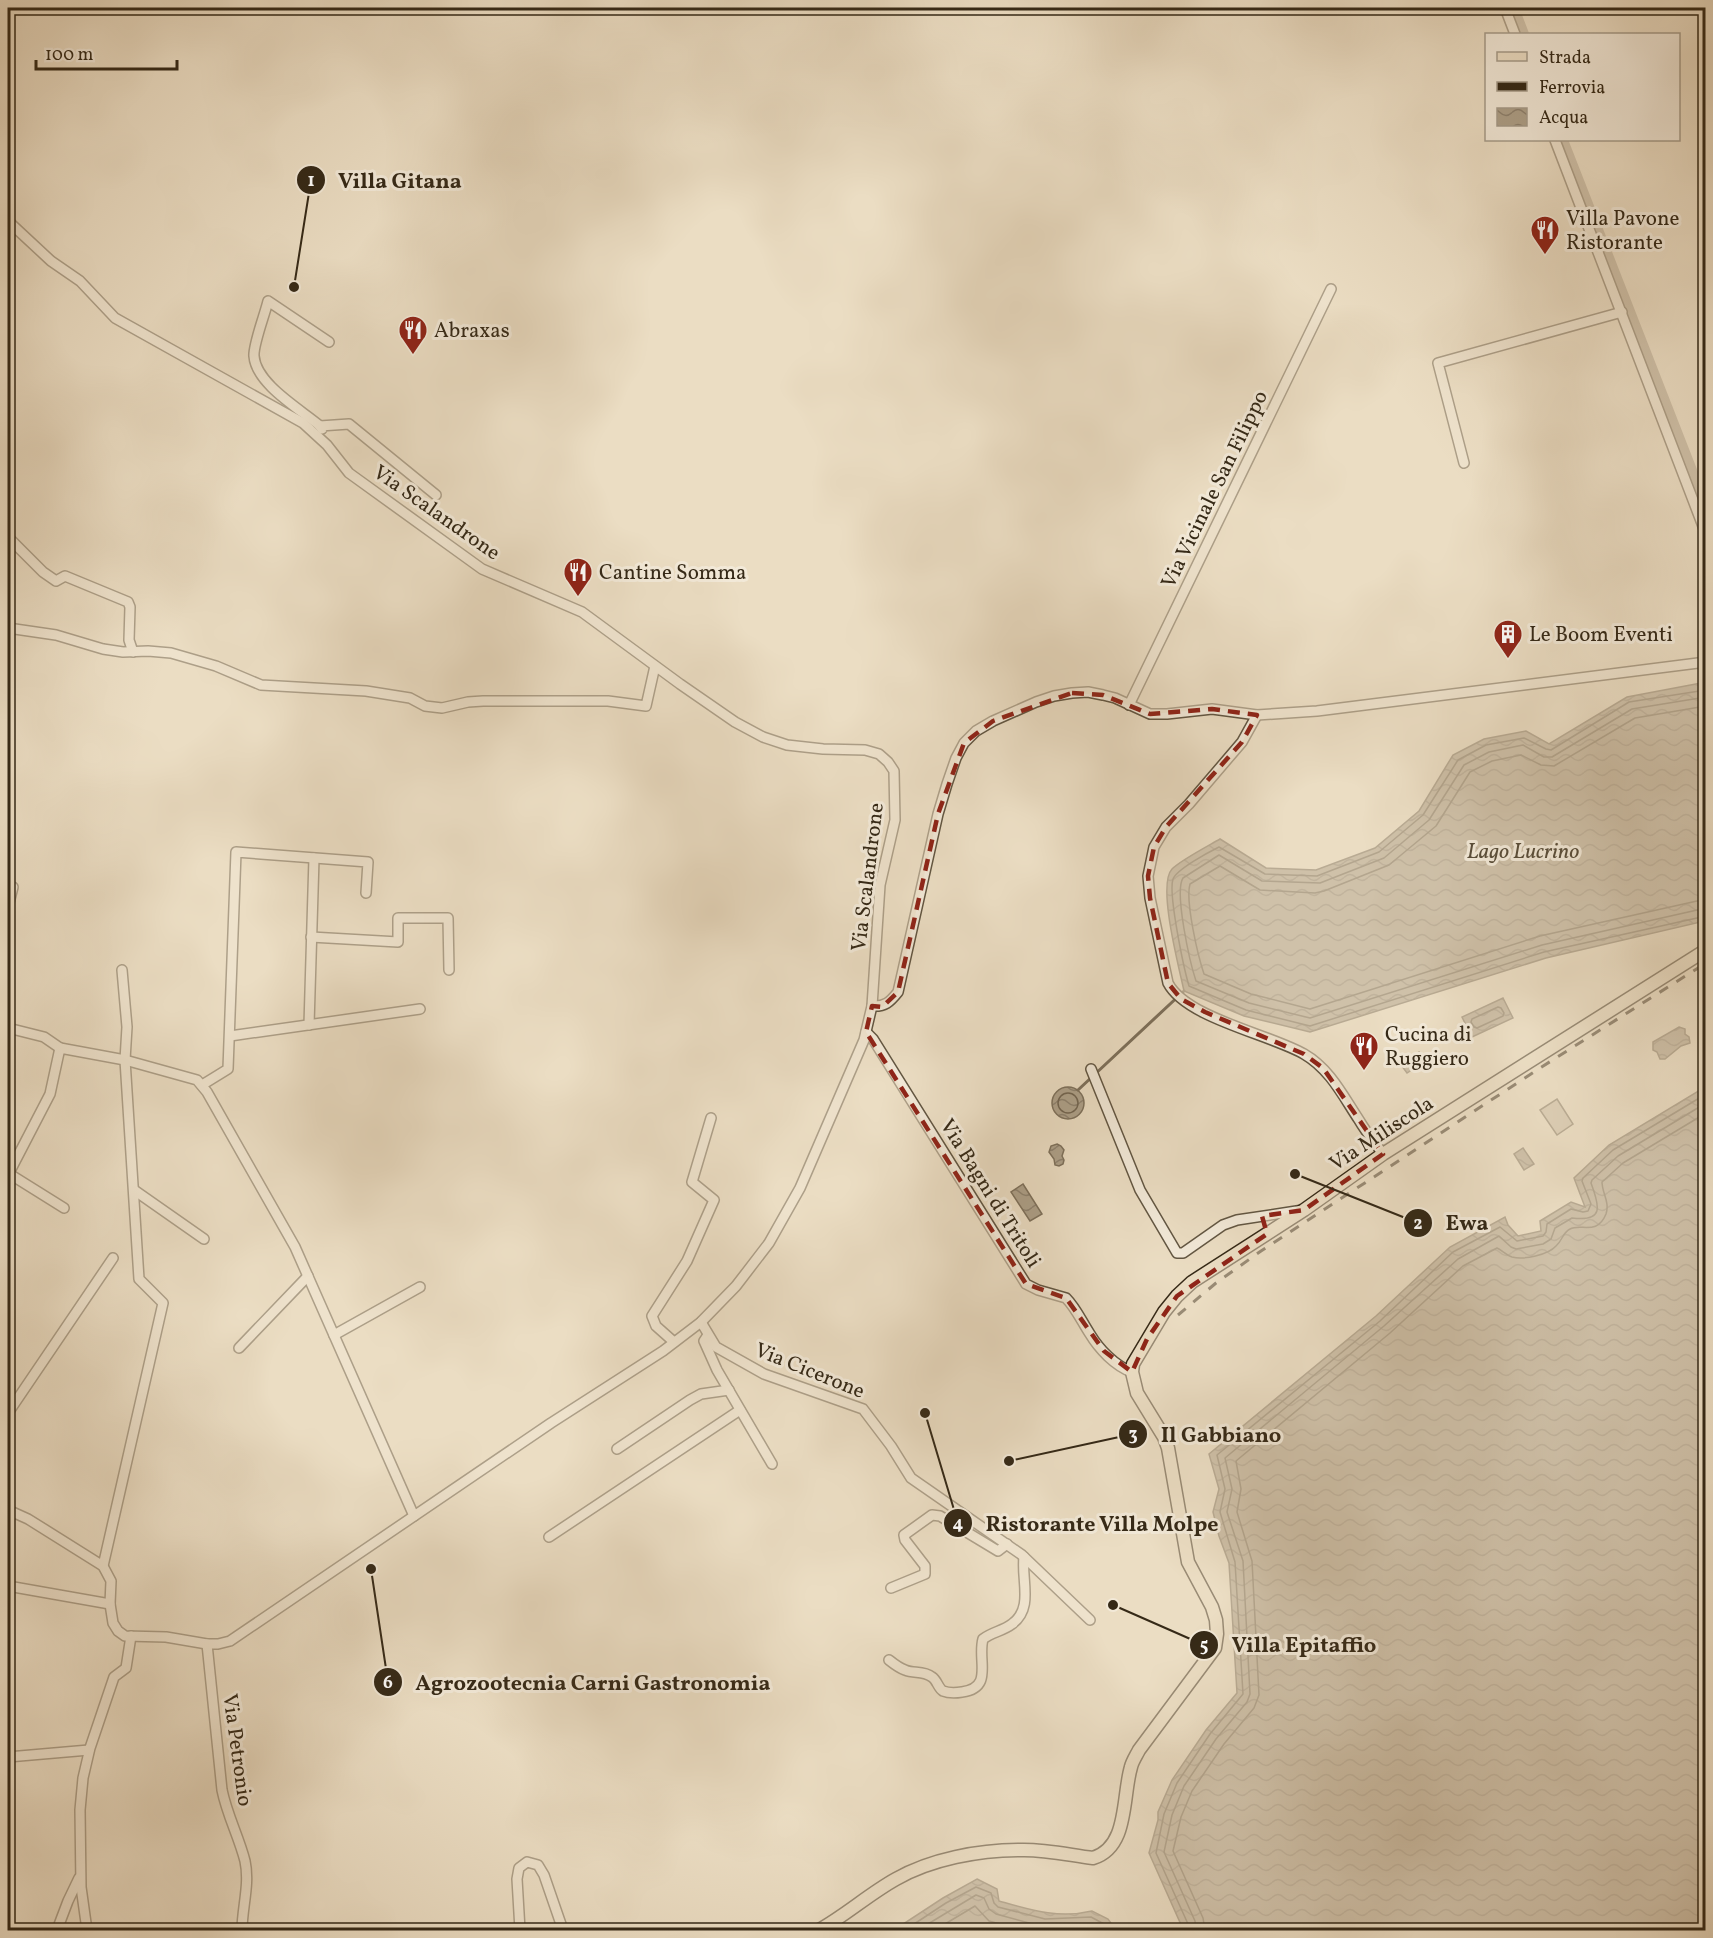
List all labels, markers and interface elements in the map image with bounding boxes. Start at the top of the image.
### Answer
scale bar [36,33,177,71]
legend [1485,33,1680,141]
text: 100 m [45,43,94,68]
text: Strada [1539,46,1591,71]
text: Ferrovia [1539,76,1605,101]
text: Acqua [1539,106,1588,131]
callout: Villa Gitana [296,160,474,200]
text: Villa Gitana [338,167,462,198]
text: 1 [307,169,315,194]
place label: Villa Pavone Ristorante [1566,205,1680,258]
restaurant icon: Villa Pavone Ristorante [1529,214,1561,256]
restaurant icon: Abraxas [397,314,429,356]
place label: Abraxas [434,317,510,346]
street label: Via Vicinale San Filippo [1155,386,1276,593]
street label: Via Scalandrone [367,459,506,568]
restaurant icon: Cantine Somma [562,556,594,598]
place label: Cantine Somma [599,559,746,588]
building icon: Le Boom Eventi [1492,618,1524,660]
place label: Le Boom Eventi [1529,621,1673,650]
street label: Via Scalandrone [845,801,892,953]
water label: Lago Lucrino [1467,837,1579,868]
place label: Cucina di Ruggiero [1385,1021,1472,1074]
restaurant icon: Cucina di Ruggiero [1348,1030,1380,1072]
street label: Via Miliscola [1324,1090,1440,1179]
street label: Via Bagni di Tritoli [932,1114,1047,1274]
callout: Ewa [1403,1203,1500,1243]
text: Ewa [1446,1209,1488,1240]
text: 2 [1413,1212,1423,1237]
street label: Via Cicerone [750,1336,869,1407]
callout: Il Gabbiano [1118,1414,1293,1454]
text: Il Gabbiano [1161,1421,1281,1452]
text: 3 [1128,1423,1138,1448]
callout: Ristorante Villa Molpe [943,1503,1231,1543]
text: Ristorante Villa Molpe [985,1510,1219,1541]
text: 4 [953,1512,964,1537]
callout: Villa Epitaffio [1189,1625,1388,1665]
text: Villa Epitaffio [1232,1631,1376,1662]
text: 5 [1200,1634,1208,1659]
callout: Agrozootecnia Carni Gastronomia [373,1662,783,1702]
text: Agrozootecnia Carni Gastronomia [415,1669,771,1700]
text: 6 [383,1671,393,1696]
street label: Via Petronio [214,1692,259,1808]

